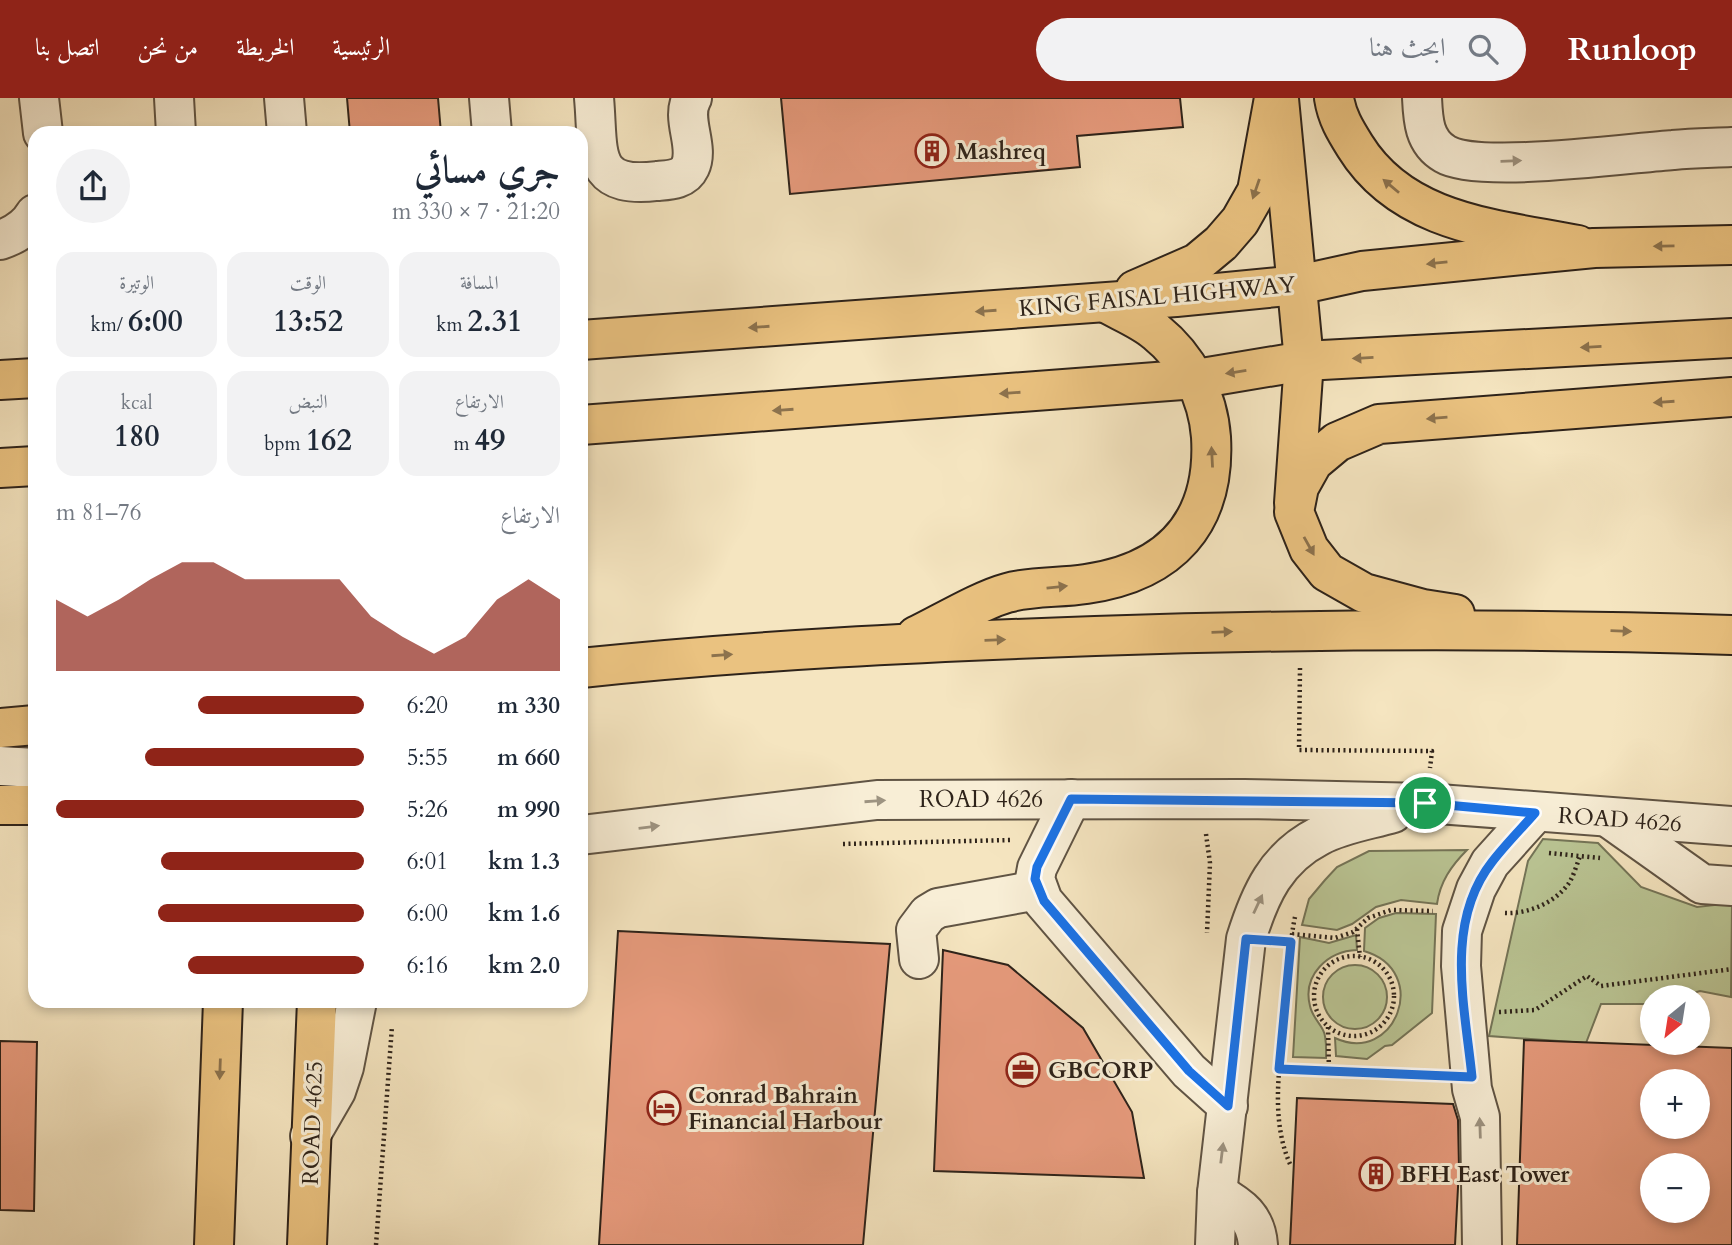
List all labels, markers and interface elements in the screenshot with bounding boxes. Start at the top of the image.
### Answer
search box [1036,18,1526,81]
text: Runloop [1568,27,1697,72]
text: ابحث هنا [1369,30,1446,65]
icon: search [1464,30,1502,68]
text: اتصل بنا [35,31,99,64]
text: من نحن [137,31,198,64]
text: الخريطة [236,31,295,64]
text: الرئيسية [333,31,390,64]
building icon: Mashreq [913,132,951,170]
place label: Mashreq [956,136,1047,167]
text: جري مسائي [414,144,560,196]
button: share [56,149,130,223]
one-way arrow [1500,155,1522,166]
one-way arrow [1250,178,1260,199]
one-way arrow [1382,179,1399,194]
text: 21:20 · 7 × 330 m [392,196,560,227]
one-way arrow [1653,241,1675,252]
one-way arrow [1426,258,1448,269]
street label: KING FAISAL HIGHWAY [1017,269,1298,324]
text: الوتيرة [119,270,154,296]
text: الوقت [290,270,326,296]
text: المسافة [460,270,499,296]
text: 6:00 [128,301,183,342]
text: 13:52 [273,301,343,342]
text: 2.31 [468,301,522,342]
one-way arrow [975,306,997,317]
text: /km [91,312,128,338]
text: km [436,312,468,338]
one-way arrow [748,322,770,333]
one-way arrow [1579,342,1601,353]
one-way arrow [1352,353,1374,364]
one-way arrow [1225,367,1247,378]
one-way arrow [999,387,1021,398]
text: النبض [288,389,328,415]
text: الارتفاع [455,389,504,415]
text: kcal [121,390,153,416]
one-way arrow [1653,397,1675,408]
one-way arrow [772,404,794,415]
one-way arrow [1426,413,1448,424]
text: 180 [114,416,160,457]
text: 162 [306,420,352,461]
text: 49 [475,420,505,461]
text: bpm [264,431,306,457]
text: m [453,431,475,457]
one-way arrow [1206,445,1217,467]
text: 76–81 m [56,497,141,528]
text: الارتفاع [500,500,560,531]
one-way arrow [1303,537,1315,557]
one-way arrow [1046,582,1068,593]
one-way arrow [1611,625,1633,637]
one-way arrow [1212,627,1234,638]
one-way arrow [984,634,1006,645]
one-way arrow [711,649,733,660]
text: 6:20 [407,690,448,721]
text: 330 m [497,690,560,721]
text: 5:55 [407,742,448,773]
text: 660 m [497,742,560,773]
pin [1395,773,1455,833]
street label: ROAD 4626 [919,784,1043,815]
icon: arrive [1406,784,1444,822]
text: 5:26 [407,794,448,825]
text: 990 m [497,794,560,825]
one-way arrow [864,795,886,806]
street label: ROAD 4626 [1557,800,1683,839]
one-way arrow [638,822,660,833]
text: 6:01 [407,846,448,877]
text: 1.3 km [488,846,560,877]
one-way arrow [1252,894,1264,914]
text: 6:00 [407,898,448,929]
text: 1.6 km [488,898,560,929]
text: 6:16 [407,950,448,981]
text: 2.0 km [488,950,560,981]
north arrow [1640,985,1710,1055]
map controls [1640,985,1710,1223]
office icon: GBCORP [1004,1051,1042,1089]
place label: GBCORP [1048,1055,1153,1086]
one-way arrow [215,1058,226,1080]
street label: ROAD 4625 [295,1060,330,1186]
button: + [1640,1069,1710,1139]
place label: Conrad Bahrain Financial Harbour [688,1080,883,1137]
hotel icon: Conrad Bahrain Financial Harbour [645,1089,683,1127]
one-way arrow [1474,1117,1485,1139]
one-way arrow [1216,1141,1227,1163]
button: − [1640,1153,1710,1223]
building icon: BFH East Tower [1357,1155,1395,1193]
place label: BFH East Tower [1400,1159,1570,1190]

